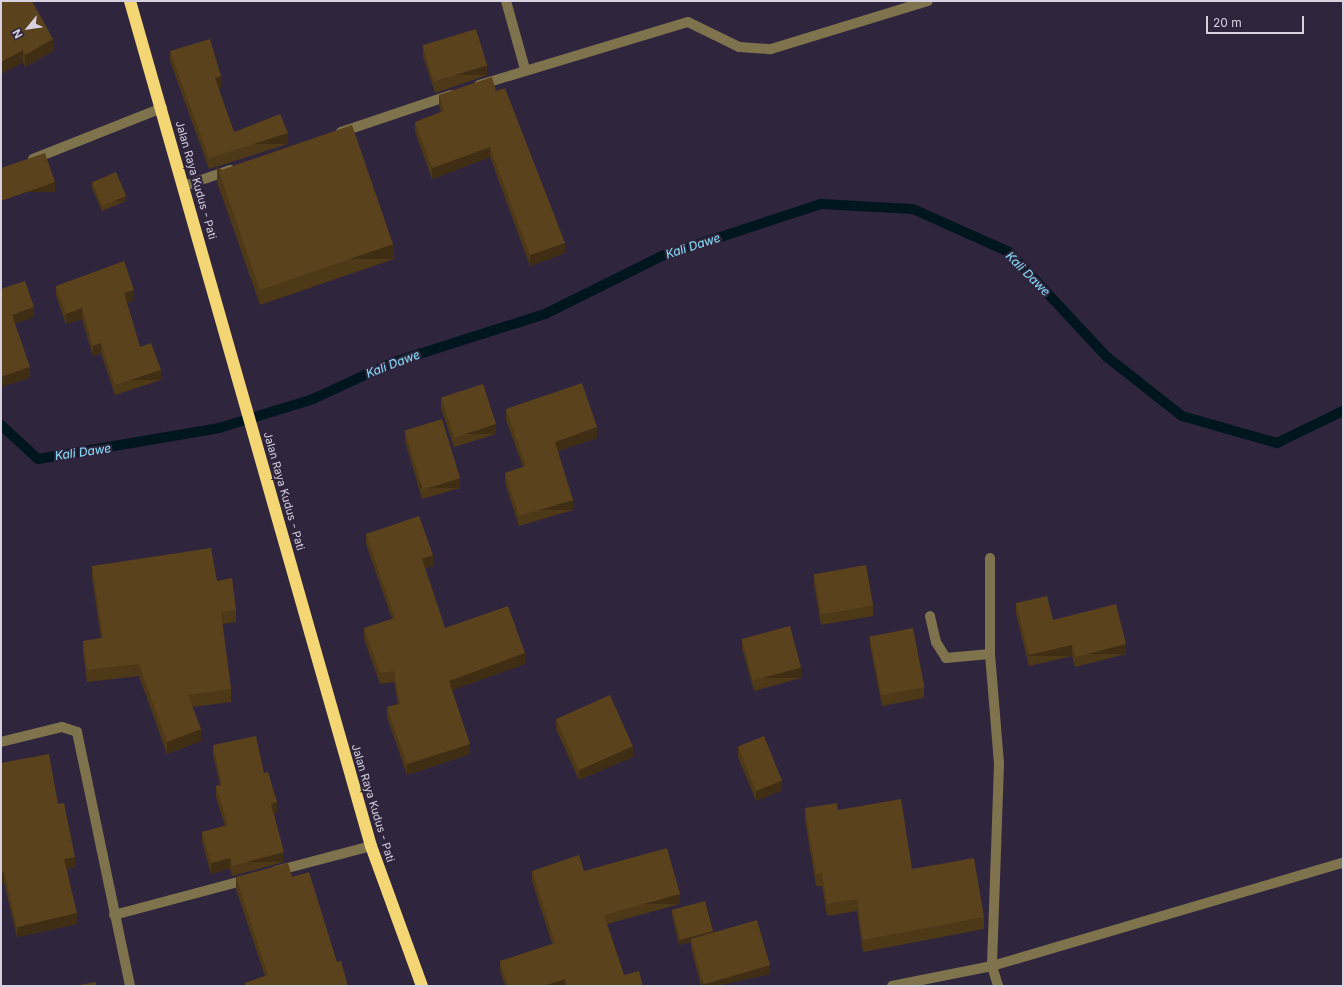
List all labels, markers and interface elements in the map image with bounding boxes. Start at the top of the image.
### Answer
north arrow [8,8,48,48]
scale bar [1208,8,1306,34]
text: 20 m [1213,15,1242,30]
text: N [9,27,26,41]
street label: Jalan Raya Kudus - Pati [173,119,219,241]
water label: Kali Dawe [664,230,722,262]
water label: Kali Dawe [1003,249,1053,299]
water label: Kali Dawe [364,347,422,381]
street label: Jalan Raya Kudus - Pati [261,430,307,552]
water label: Kali Dawe [54,441,112,463]
street label: Jalan Raya Kudus - Pati [349,742,397,864]

